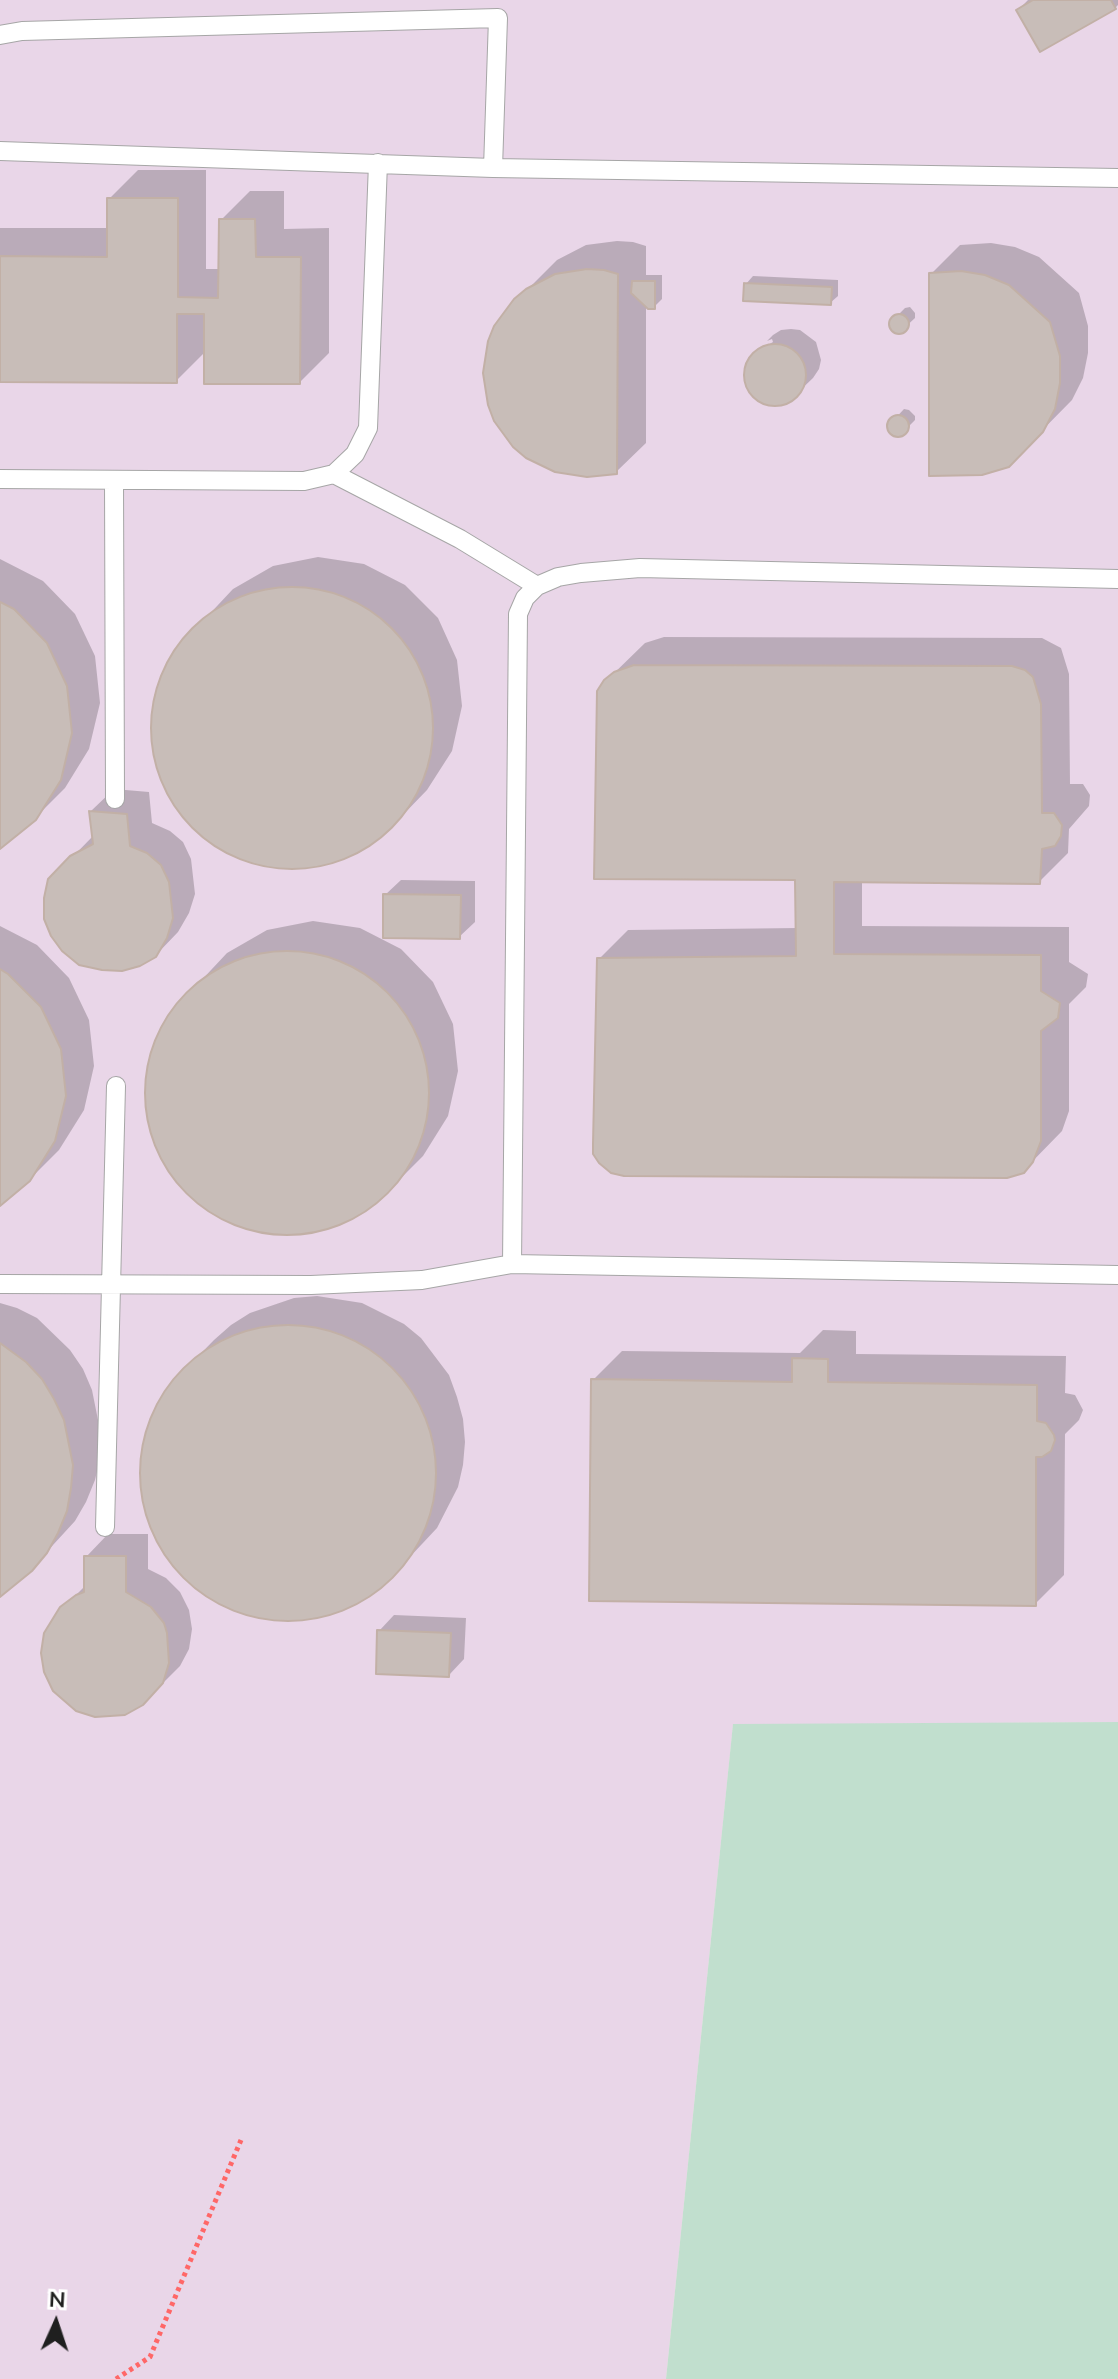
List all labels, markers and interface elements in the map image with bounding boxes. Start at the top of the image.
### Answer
north arrow [16,2283,96,2363]
text: N [48,2285,66,2313]

